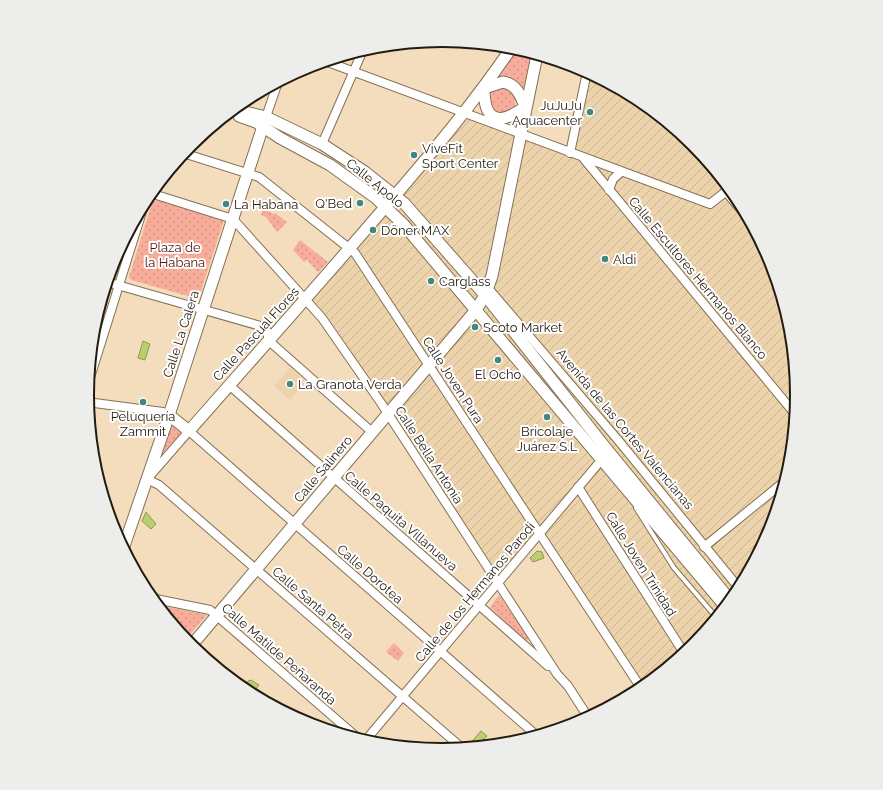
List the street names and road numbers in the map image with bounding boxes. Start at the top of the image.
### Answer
street label: Calle Apolo [343,155,407,211]
street label: Calle Escultores Hermanos Blanco [626,194,771,362]
street label: Calle Pascual Flores [210,284,302,384]
street label: Calle La Calera [160,289,202,379]
street label: Calle Joven Pura [419,334,487,426]
street label: Avenida de las Cortes Valencianas [553,346,697,512]
street label: Calle Bella Antonia [392,403,466,507]
street label: Calle Salinero [291,432,355,505]
street label: Calle Paquita Villanueva [342,468,460,574]
street label: Calle Joven Trinidad [603,509,679,619]
street label: Calle de los Hermanos Parodi [412,519,538,665]
street label: Calle Dorotea [334,541,406,607]
street label: Calle Santa Petra [269,564,357,642]
street label: Calle Matilde Peñaranda [219,600,339,708]

